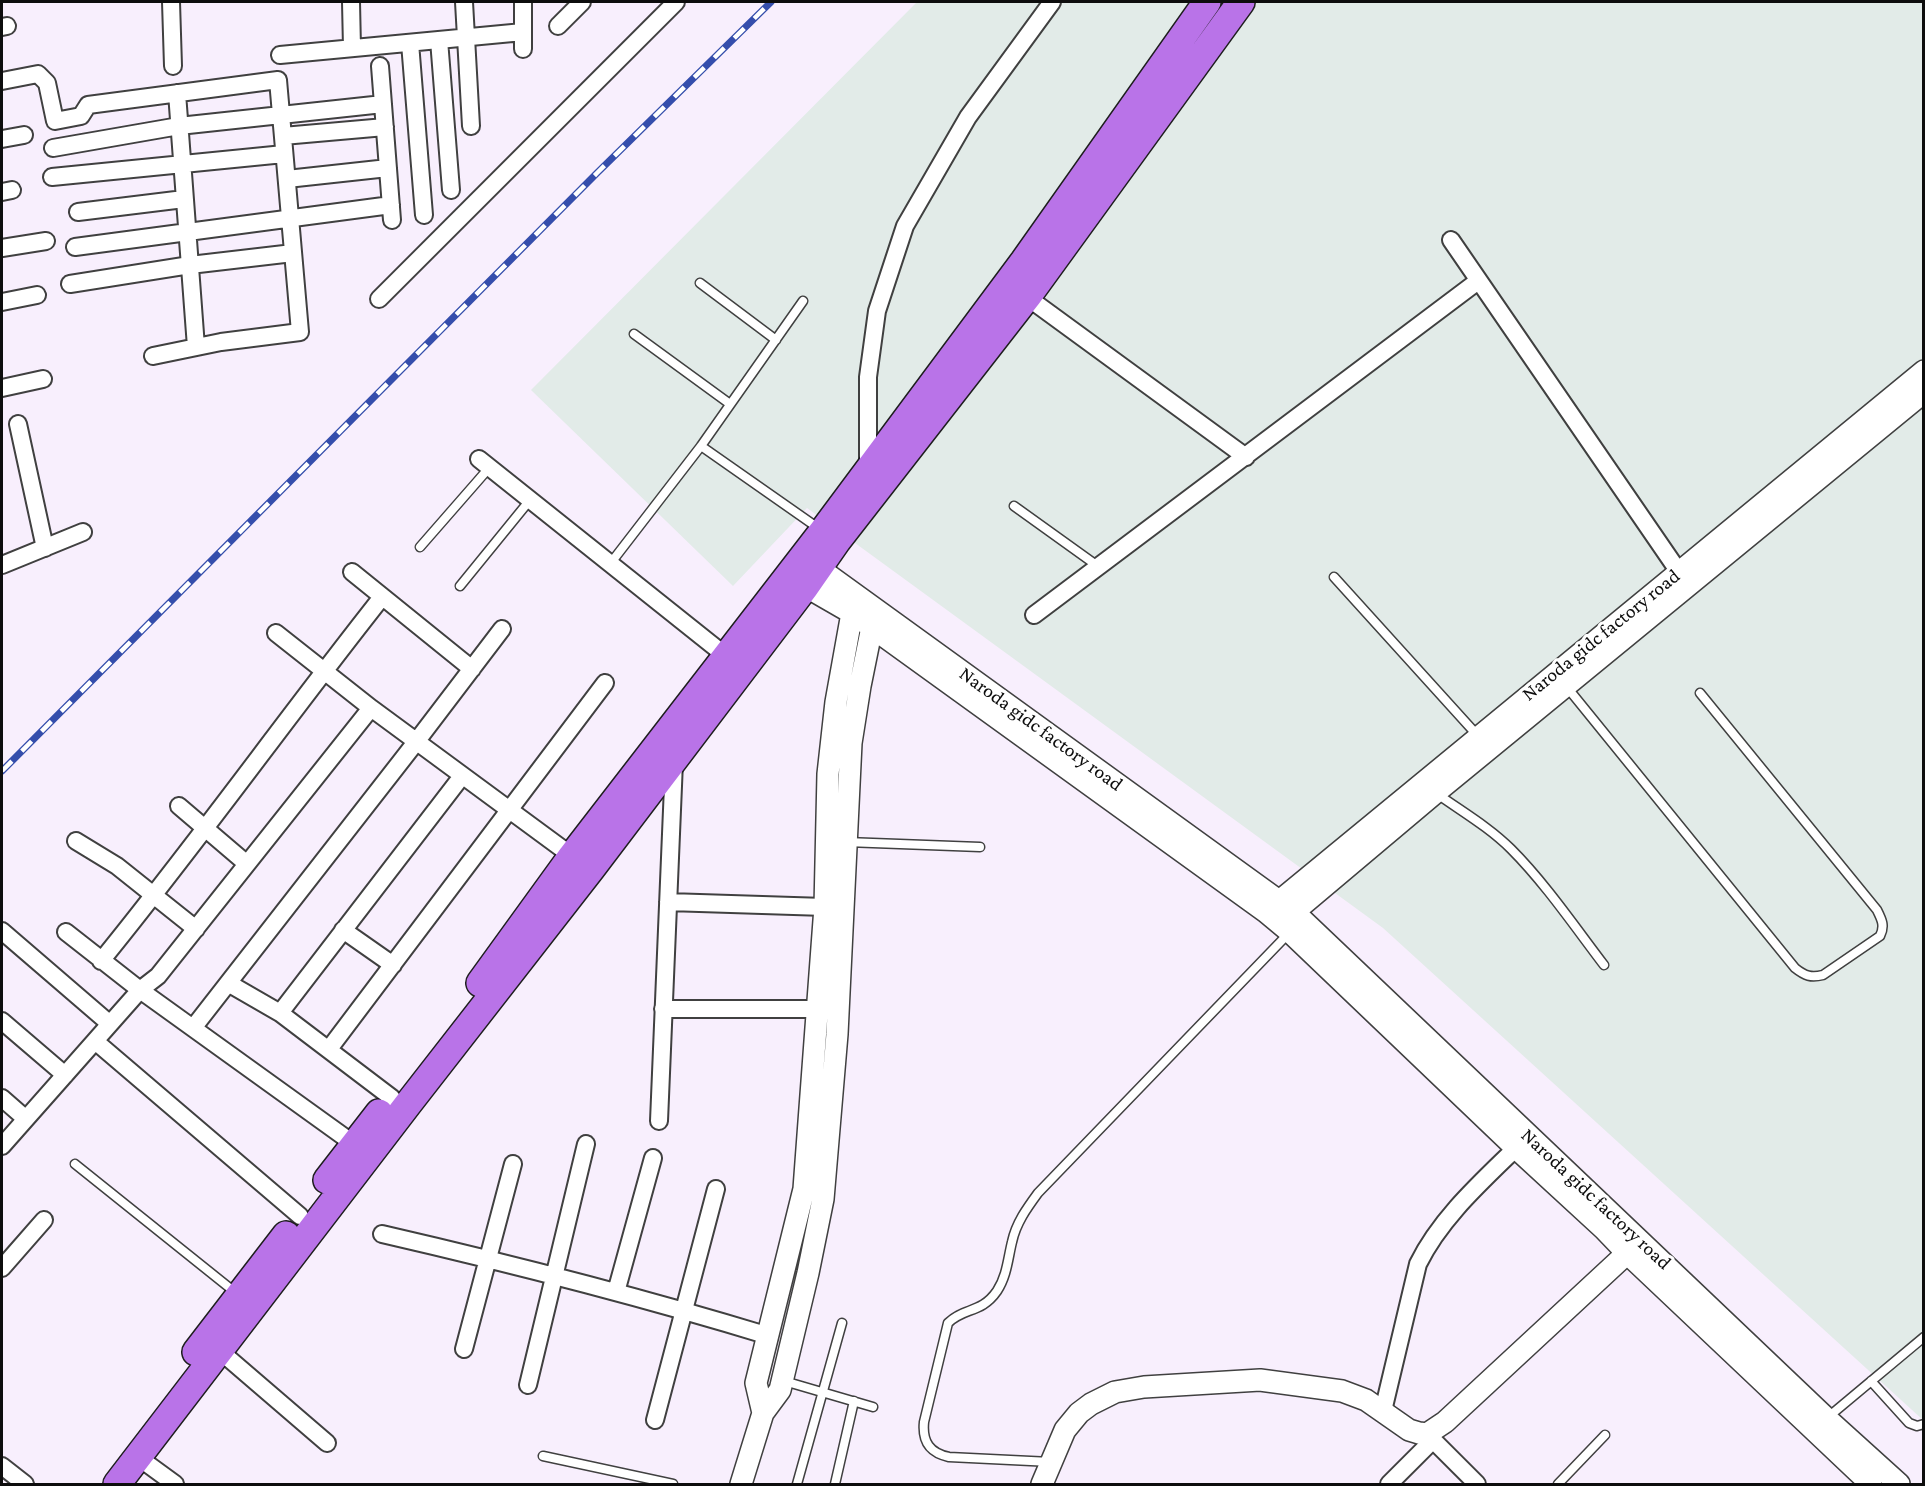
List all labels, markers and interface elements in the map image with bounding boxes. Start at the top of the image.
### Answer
street label: Naroda gidc factory road [1517,564,1685,706]
street label: Naroda gidc factory road [955,662,1127,796]
street label: Naroda gidc factory road [1516,1123,1676,1275]

